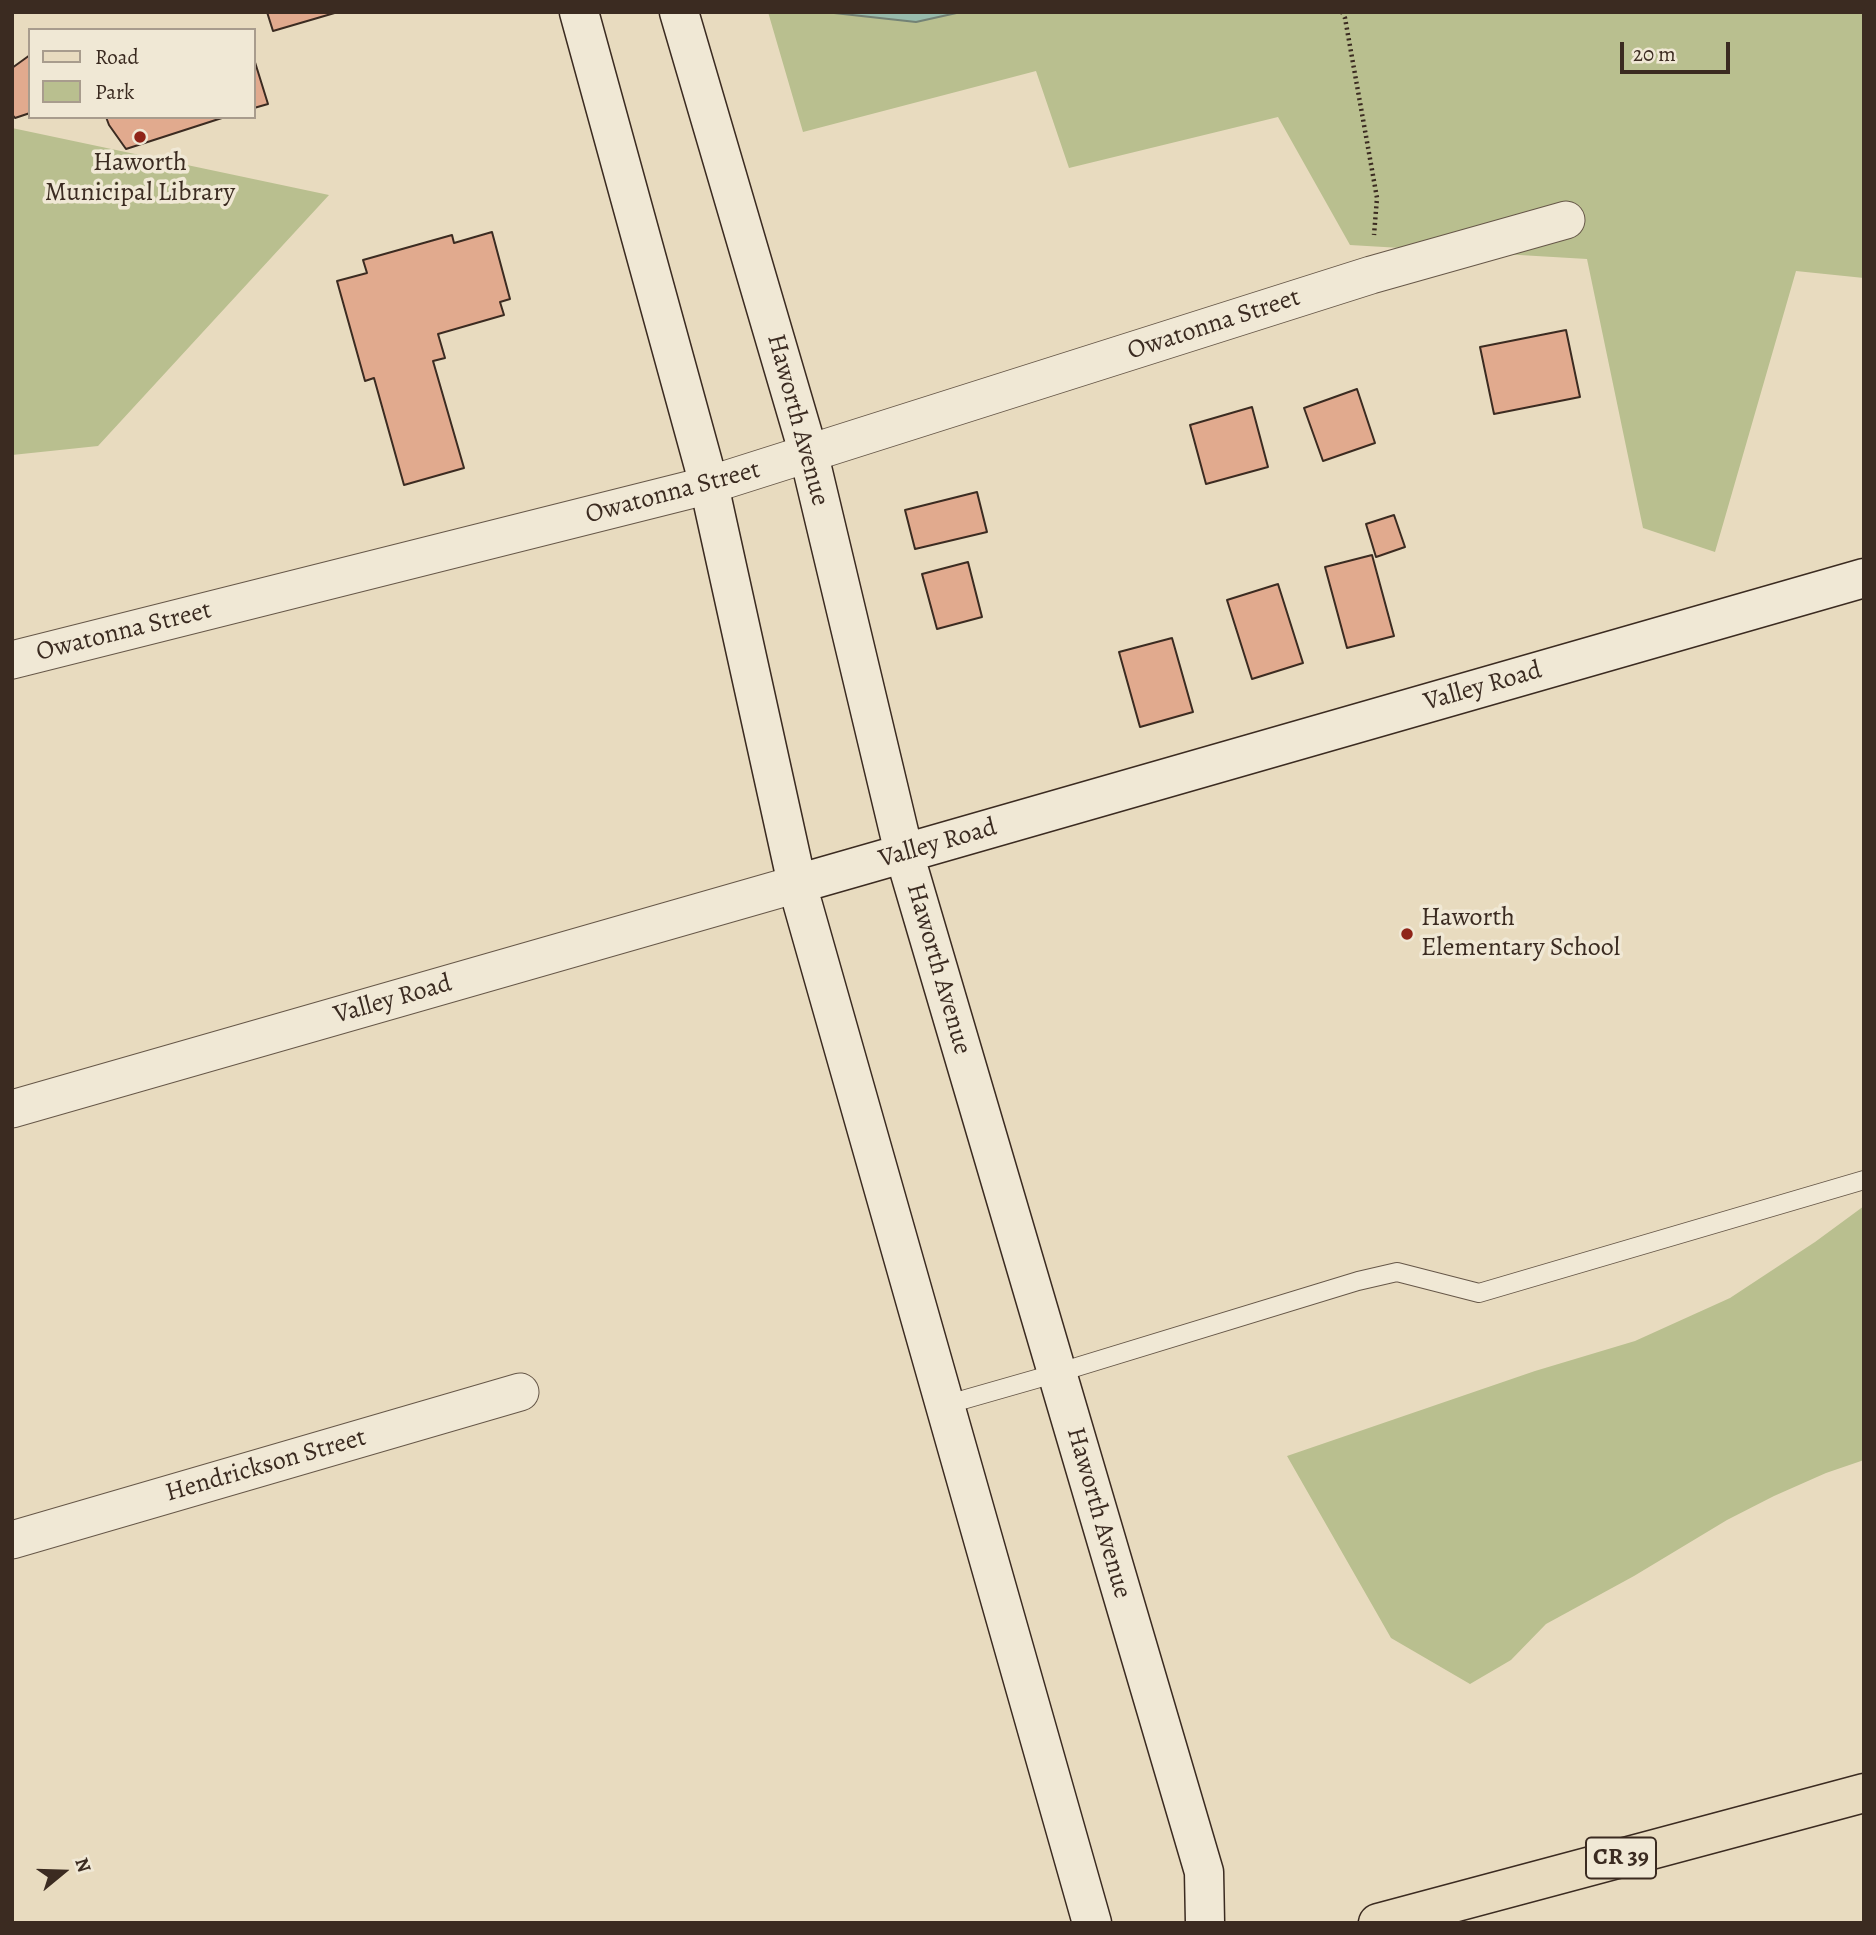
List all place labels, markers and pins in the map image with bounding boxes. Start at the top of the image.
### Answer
marker: Haworth Municipal Library [132,129,148,145]
place label: Haworth Municipal Library [45,148,235,210]
place label: Haworth Elementary School [1421,903,1620,964]
marker: Haworth Elementary School [1399,926,1415,942]

